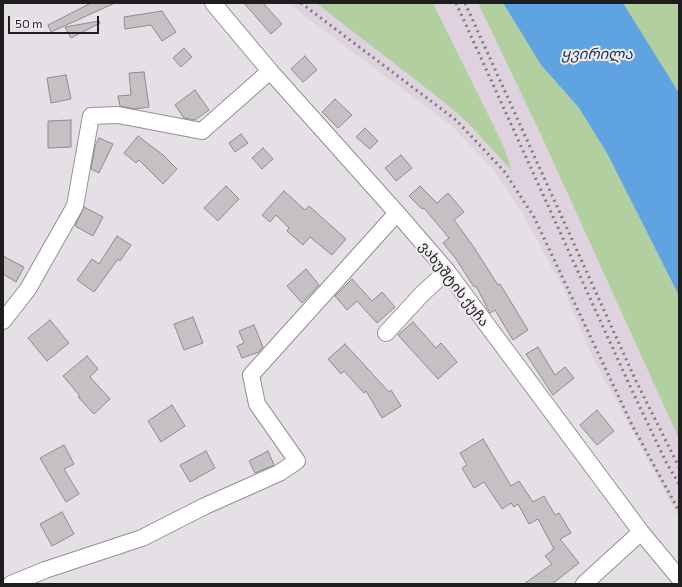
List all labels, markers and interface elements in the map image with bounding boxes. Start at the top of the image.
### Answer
scale bar [10,8,101,34]
text: 50 m [15,16,43,30]
water label: ყვირილა [561,45,633,63]
street label: ვახუშტის ქუჩა [416,238,492,330]

